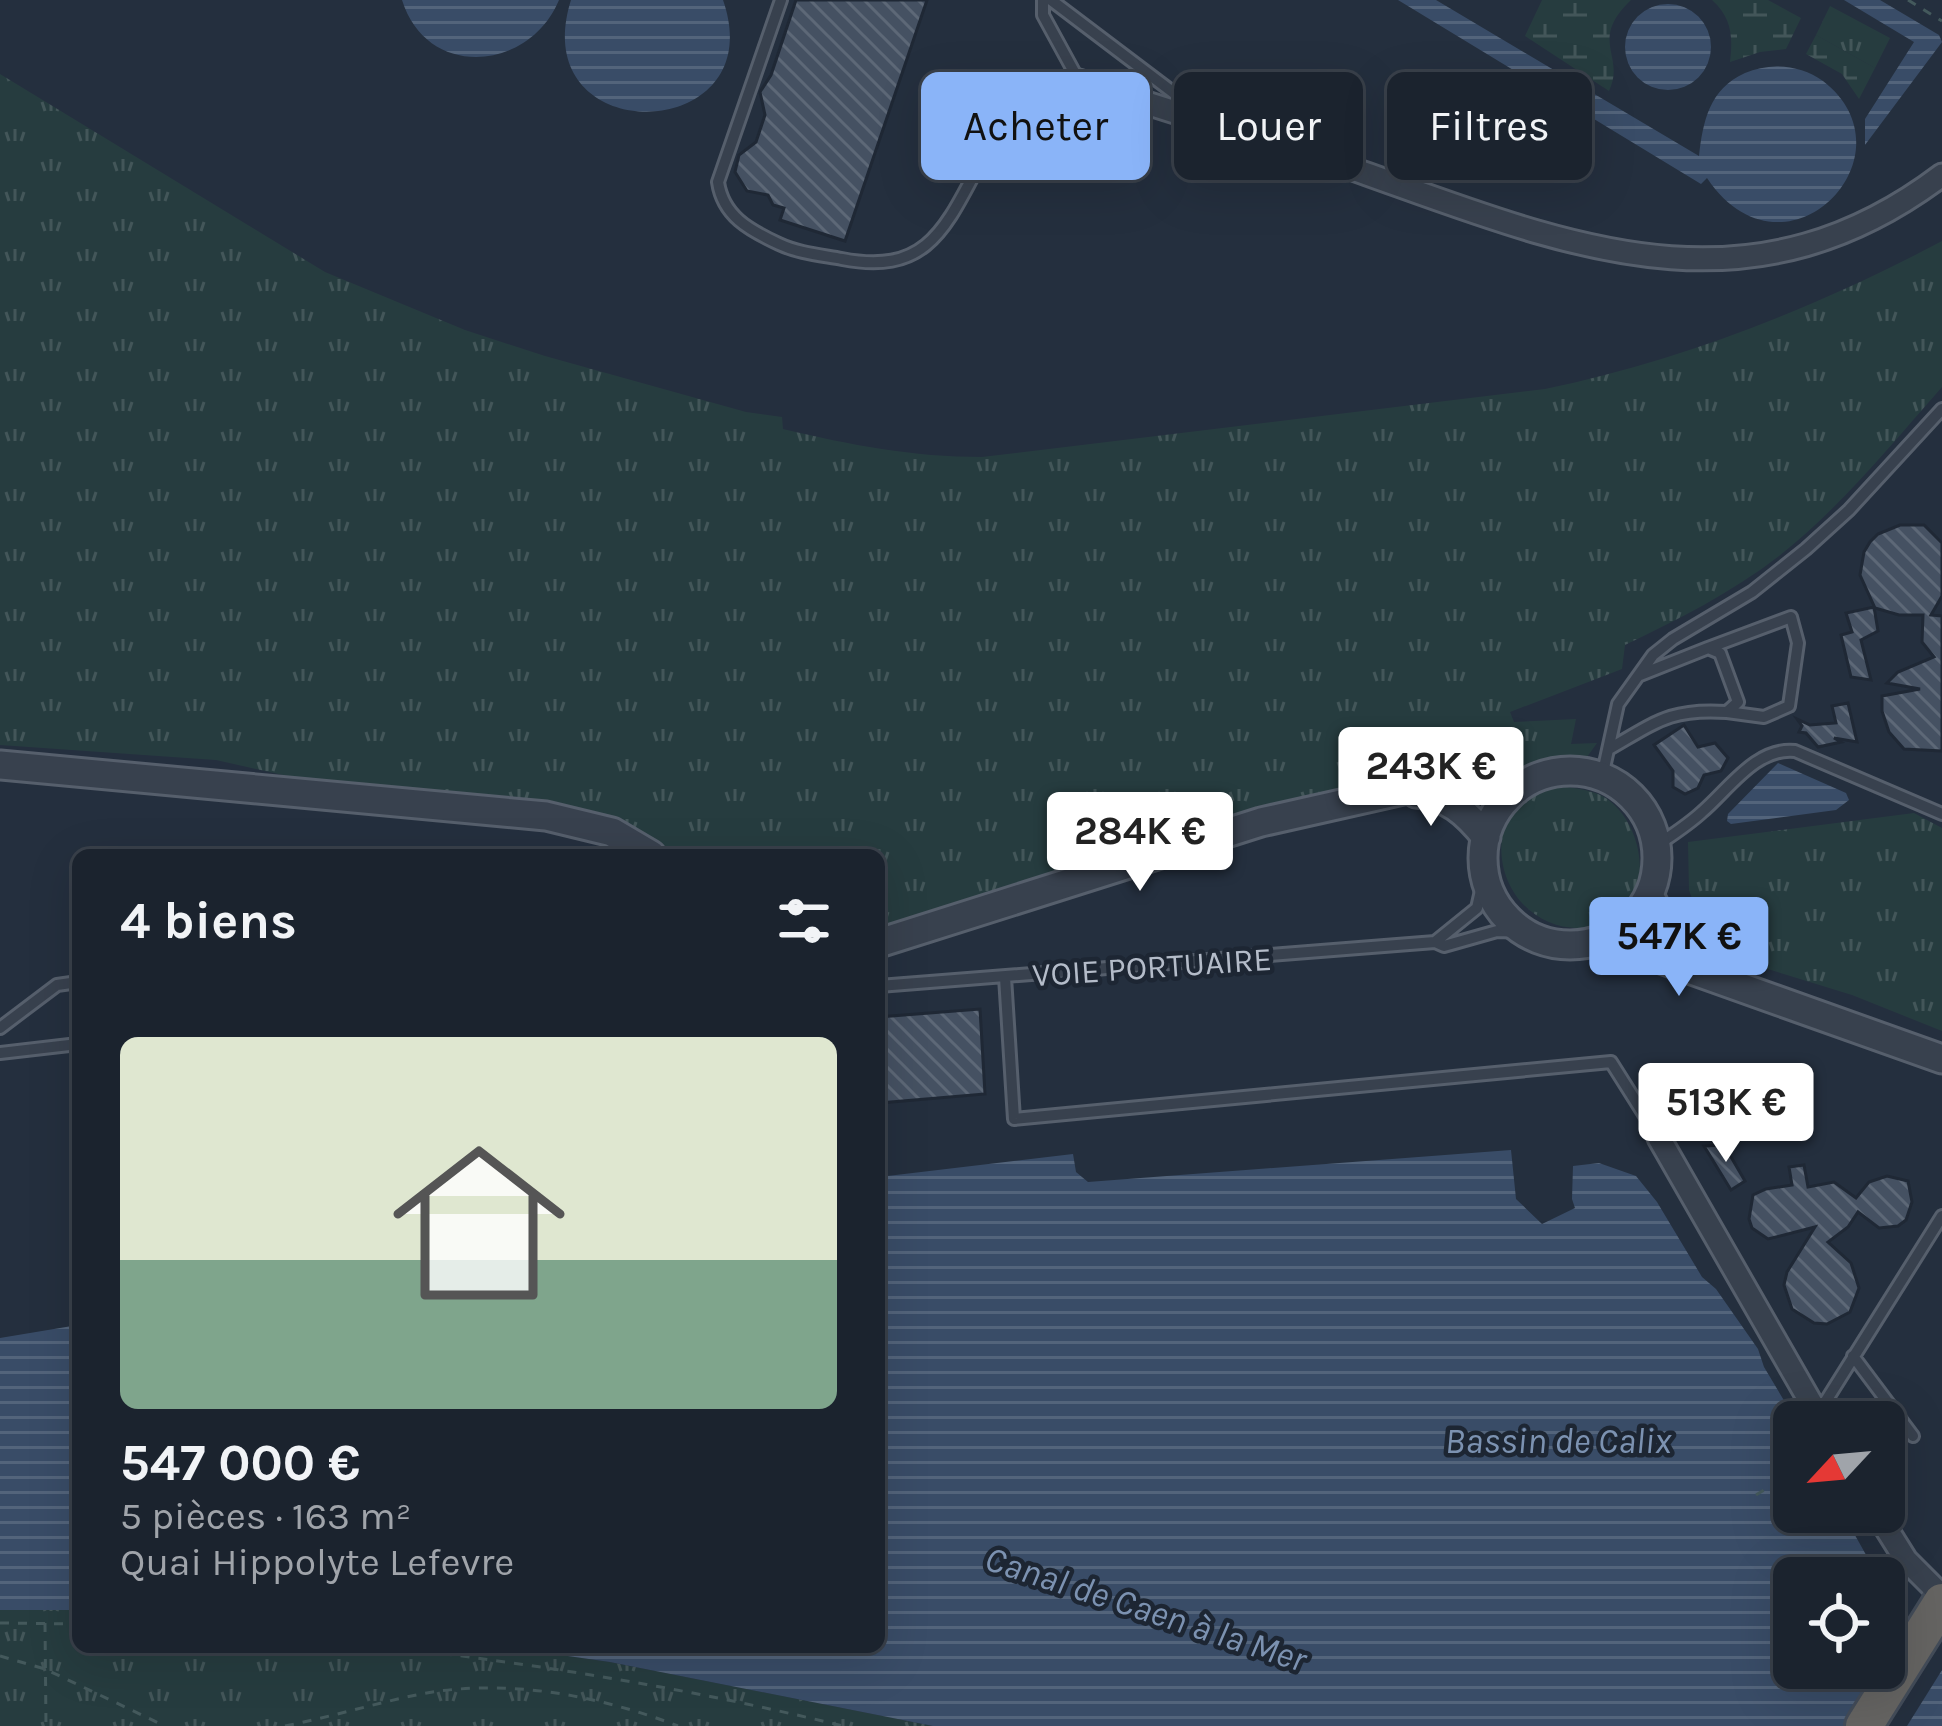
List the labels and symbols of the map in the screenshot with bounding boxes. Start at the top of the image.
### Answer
pin: 243K € [1333,727,1529,829]
pin: 284K € [1042,792,1238,894]
pin: 547K € [1581,897,1777,999]
street label: VOIE PORTUAIRE [1031,940,1273,994]
pin: 513K € [1628,1063,1824,1165]
north arrow [1773,1401,1905,1533]
water label: Bassin de Calix [1445,1420,1673,1462]
water label: Canal de Caen à la Mer [980,1537,1313,1681]

